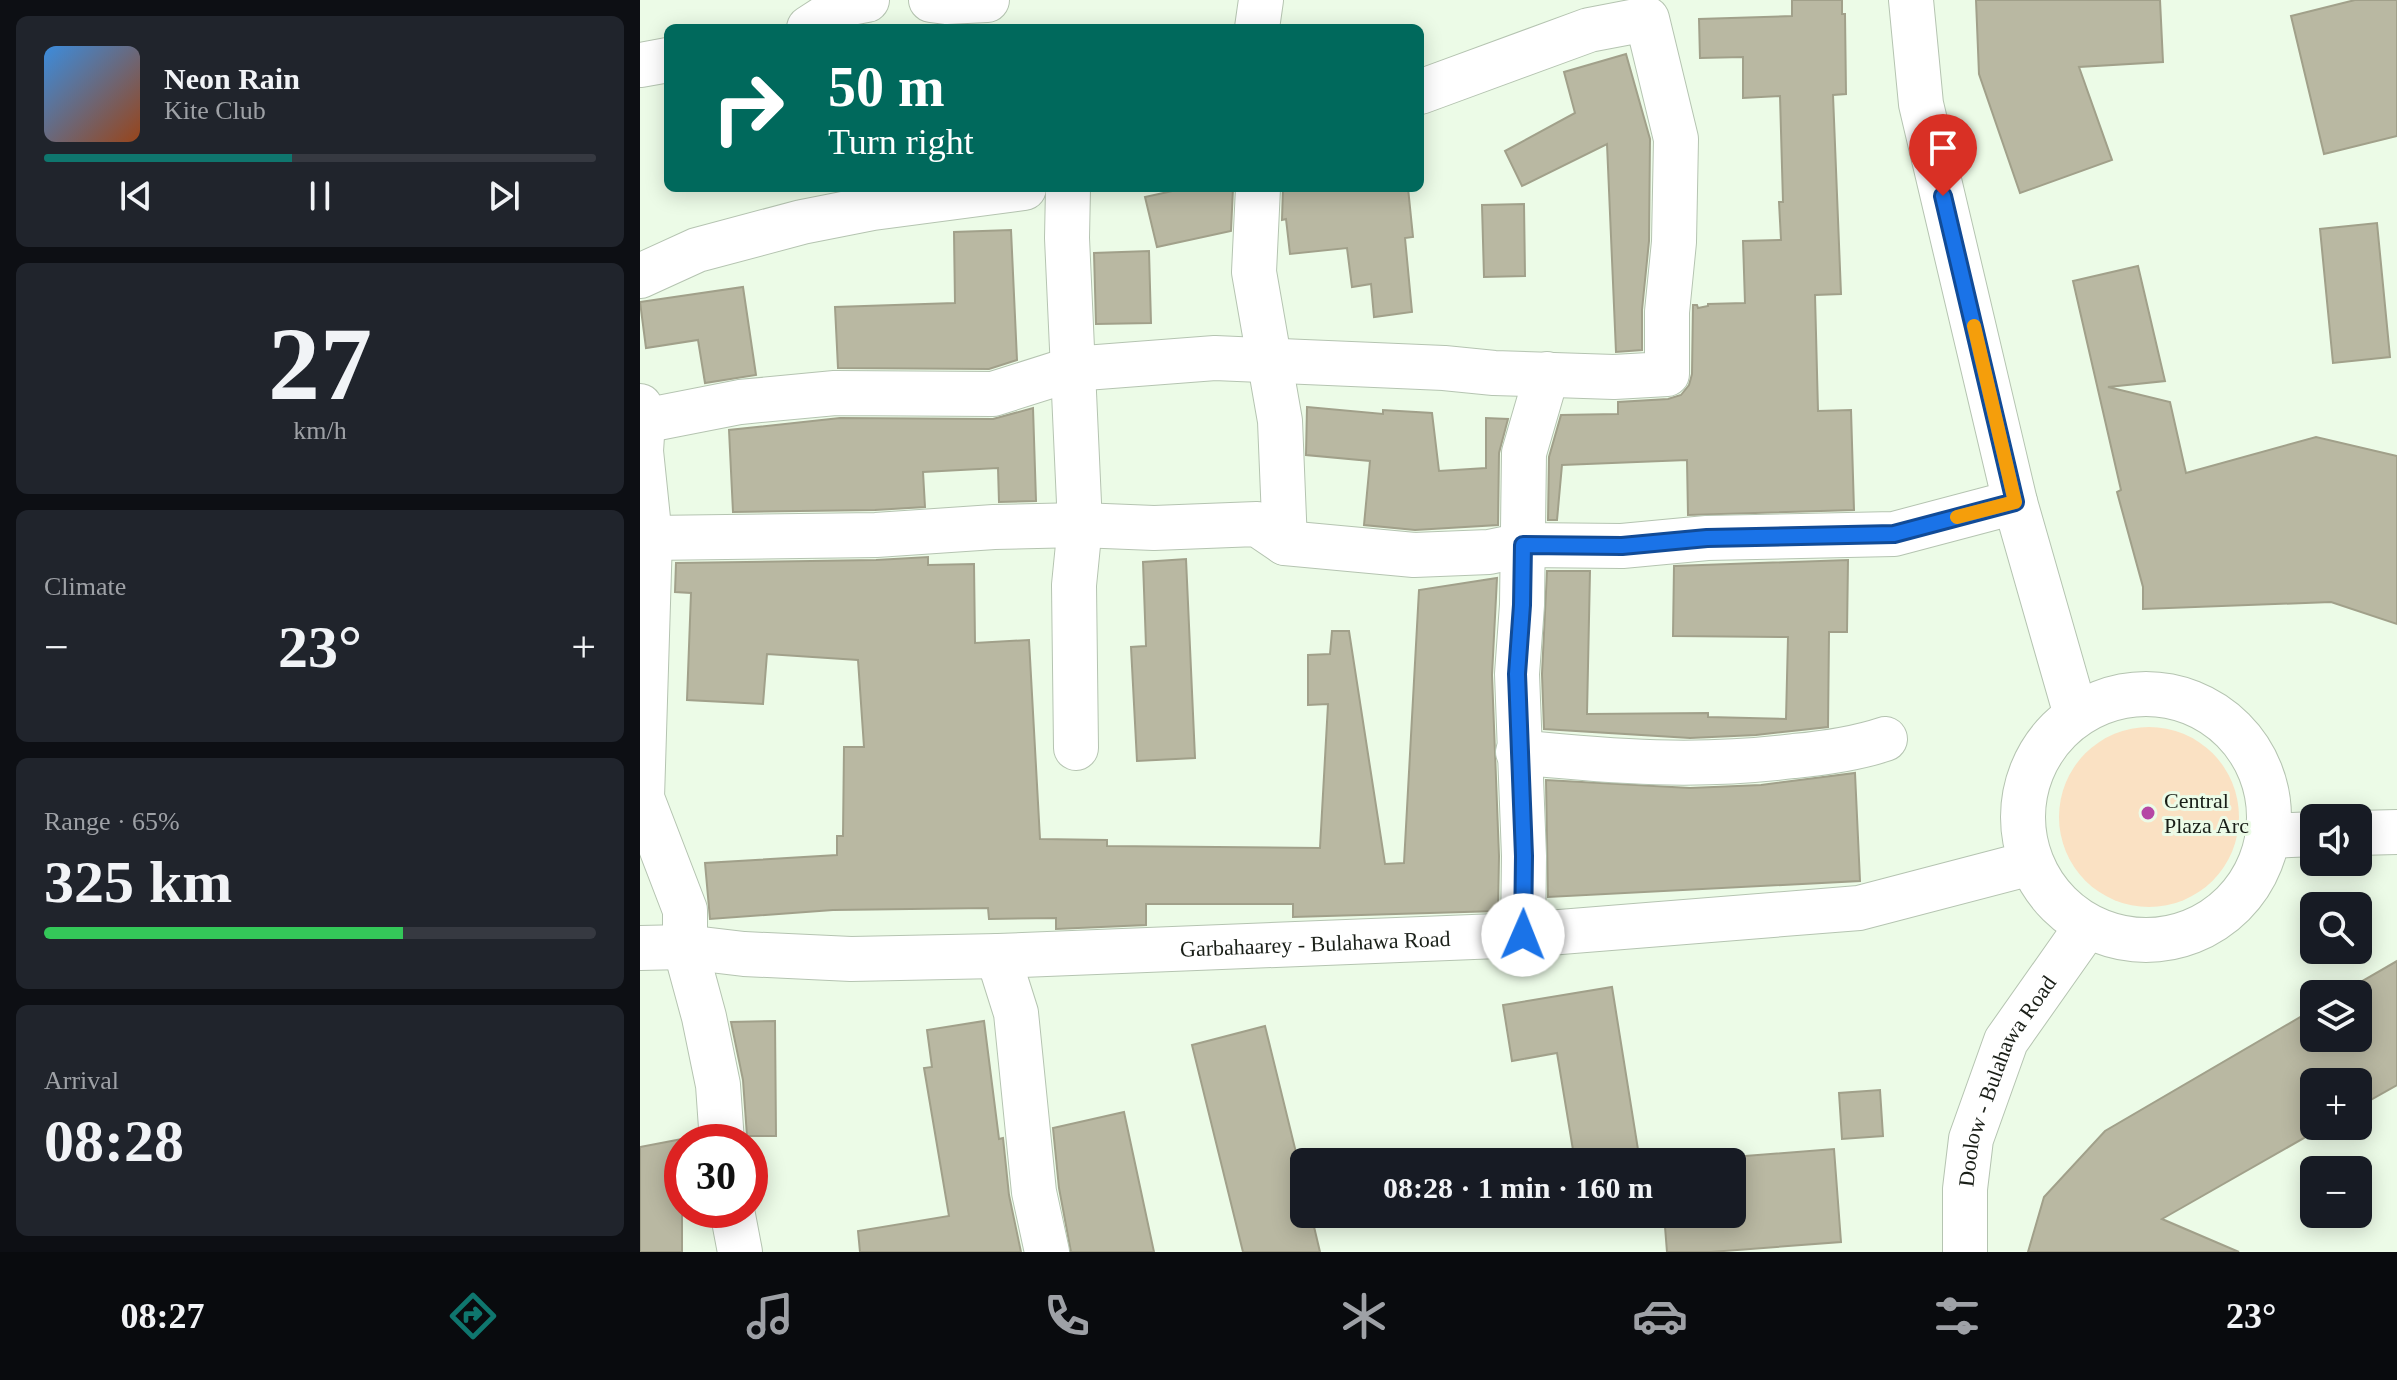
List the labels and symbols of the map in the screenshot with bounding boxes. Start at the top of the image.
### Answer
pin [1909,114,1977,196]
place label: Central Plaza Arc [2164,788,2249,838]
marker: Central Plaza Arc [2139,804,2157,822]
position arrow [1481,893,1565,977]
street label: Garbahaarey - Bulahawa Road [1179,925,1451,961]
street label: Doolow - Bulahawa Road [1953,971,2061,1188]
speed limit sign: 30 [664,1124,768,1228]

